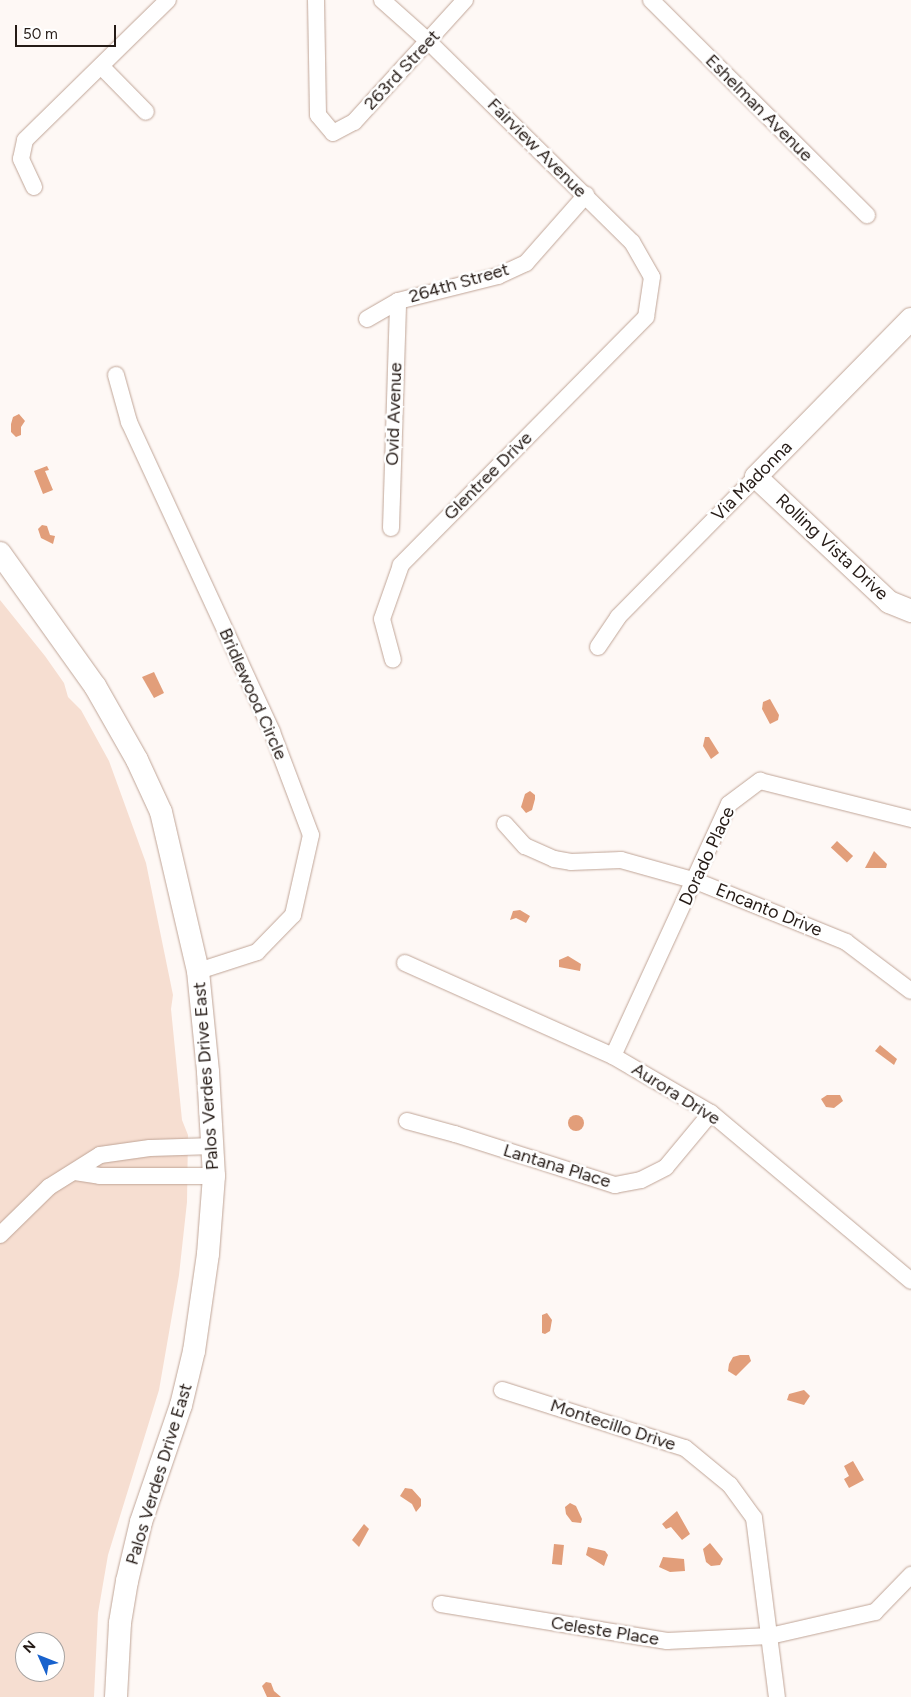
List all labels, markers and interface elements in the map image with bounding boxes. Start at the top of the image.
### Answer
scale bar [18,15,119,47]
text: 50 m [23,25,58,43]
street label: 263rd Street [359,26,445,114]
street label: Eshelman Avenue [701,50,817,166]
street label: Fairview Avenue [483,94,591,202]
street label: 264th Street [406,258,512,308]
street label: Ovid Avenue [381,362,407,466]
street label: Glentree Drive [439,427,537,525]
street label: Via Madonna [707,436,797,526]
street label: Rolling Vista Drive [771,489,893,605]
street label: Bridlewood Circle [214,625,292,763]
street label: Dorado Place [675,803,739,909]
street label: Encanto Drive [713,879,825,941]
street label: Palos Verdes Drive East [189,981,223,1171]
street label: Aurora Drive [628,1058,724,1130]
street label: Lantana Place [501,1139,613,1193]
street label: Palos Verdes Drive East [121,1381,197,1567]
street label: Montecillo Drive [548,1395,678,1455]
street label: Celeste Place [549,1612,661,1650]
north arrow [15,1632,65,1682]
text: N [20,1637,39,1657]

